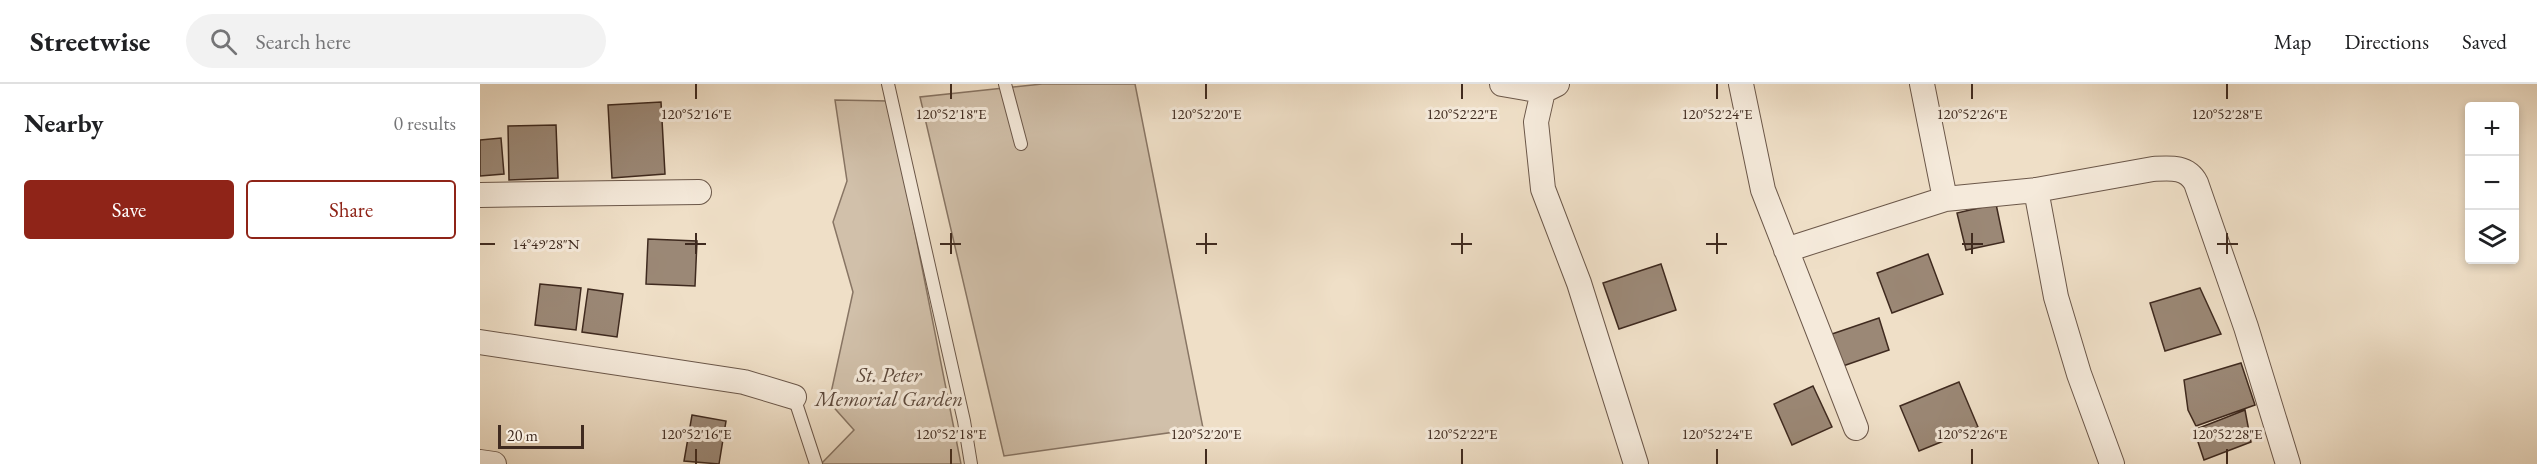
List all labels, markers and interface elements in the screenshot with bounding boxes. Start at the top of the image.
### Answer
search box [186,14,606,68]
text: Streetwise [30,23,150,59]
icon: search [207,25,240,58]
text: Search here [255,27,351,56]
text: Map [2274,28,2311,55]
text: Directions [2344,28,2429,55]
text: Saved [2462,28,2507,55]
map controls [2465,102,2519,264]
button: + [2465,102,2519,156]
text: 120°52'16"E [660,104,732,123]
text: 120°52'18"E [915,104,987,123]
text: 120°52'20"E [1170,104,1242,123]
text: 120°52'22"E [1426,104,1498,123]
text: 120°52'24"E [1681,104,1753,123]
text: 120°52'26"E [1936,104,2008,123]
text: 120°52'28"E [2191,104,2263,123]
text: Nearby [24,106,104,140]
text: 0 results [393,110,456,136]
button: − [2465,156,2519,210]
button: Save [24,180,234,239]
button: Share [246,180,456,239]
button: layers [2465,210,2519,264]
text: 14°49'28"N [512,234,580,253]
park label: St. Peter Memorial Garden [813,361,963,412]
scale bar [498,422,584,450]
text: 120°52'16"E [660,424,732,443]
text: 120°52'18"E [915,424,987,443]
text: 120°52'20"E [1170,424,1242,443]
text: 120°52'22"E [1426,424,1498,443]
text: 120°52'24"E [1681,424,1753,443]
text: 120°52'26"E [1936,424,2008,443]
text: 120°52'28"E [2191,424,2263,443]
text: 20 m [507,425,538,446]

